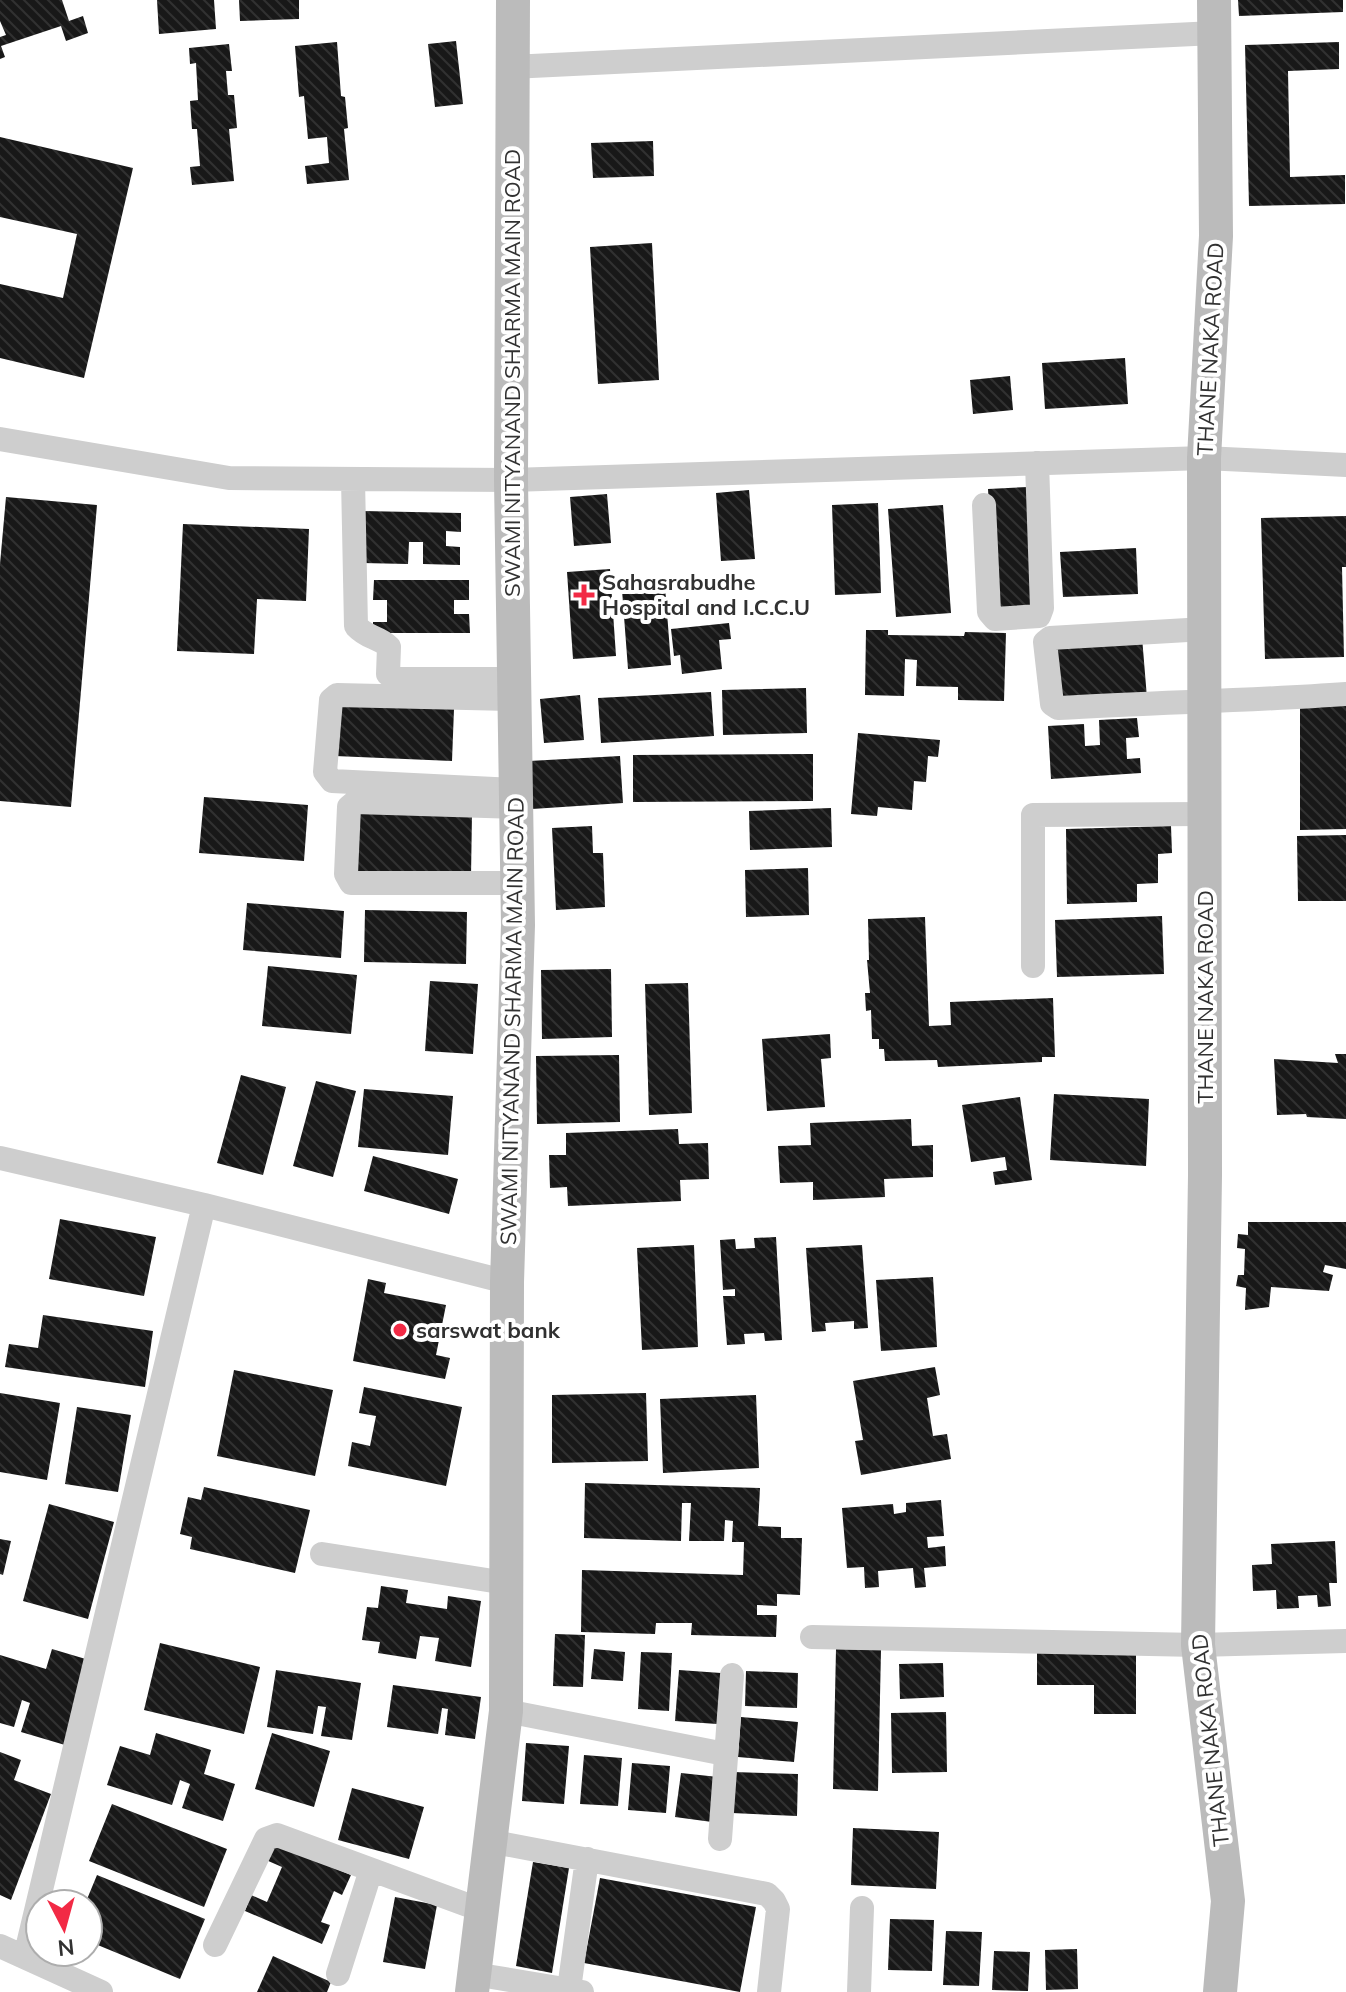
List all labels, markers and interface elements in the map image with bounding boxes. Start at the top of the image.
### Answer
street label: SWAMI NITYANAND SHARMA MAIN ROAD [498,149,526,597]
street label: THANE NAKA ROAD [1190,242,1230,456]
place label: Sahasrabudhe Hospital and I.C.C.U [602,568,810,621]
marker: Sahasrabudhe Hospital and I.C.C.U [573,584,595,606]
street label: SWAMI NITYANAND SHARMA MAIN ROAD [494,797,530,1245]
street label: THANE NAKA ROAD [1191,890,1219,1104]
place label: sarswat bank [416,1316,561,1344]
marker: sarswat bank [391,1321,409,1339]
street label: THANE NAKA ROAD [1185,1632,1235,1848]
north arrow [24,1888,104,1968]
text: N [56,1933,76,1963]

